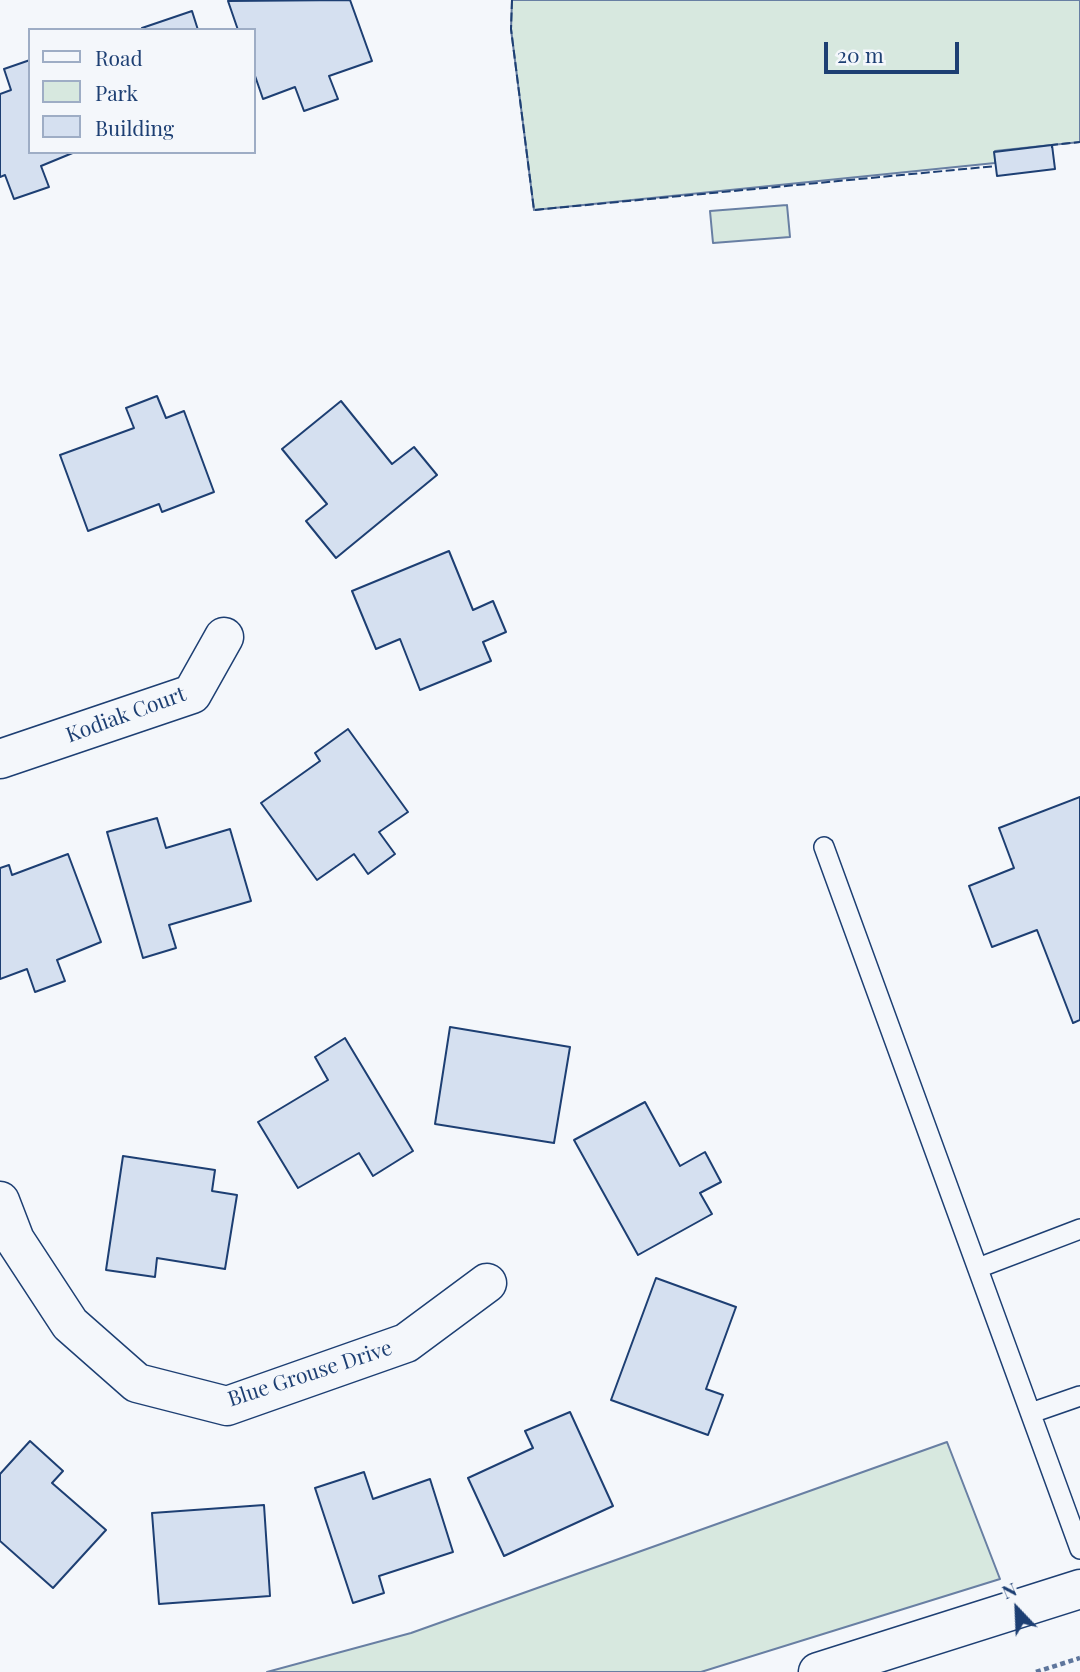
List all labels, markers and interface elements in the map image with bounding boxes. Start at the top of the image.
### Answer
legend [28,28,256,154]
scale bar [828,28,963,72]
text: 20 m [837,40,884,68]
text: Road [95,43,143,71]
text: Park [95,78,138,106]
text: Building [95,113,174,141]
street label: Kodiak Court [63,682,189,748]
street label: Blue Grouse Drive [225,1336,395,1412]
north arrow [982,1574,1052,1644]
text: N [997,1575,1020,1604]

